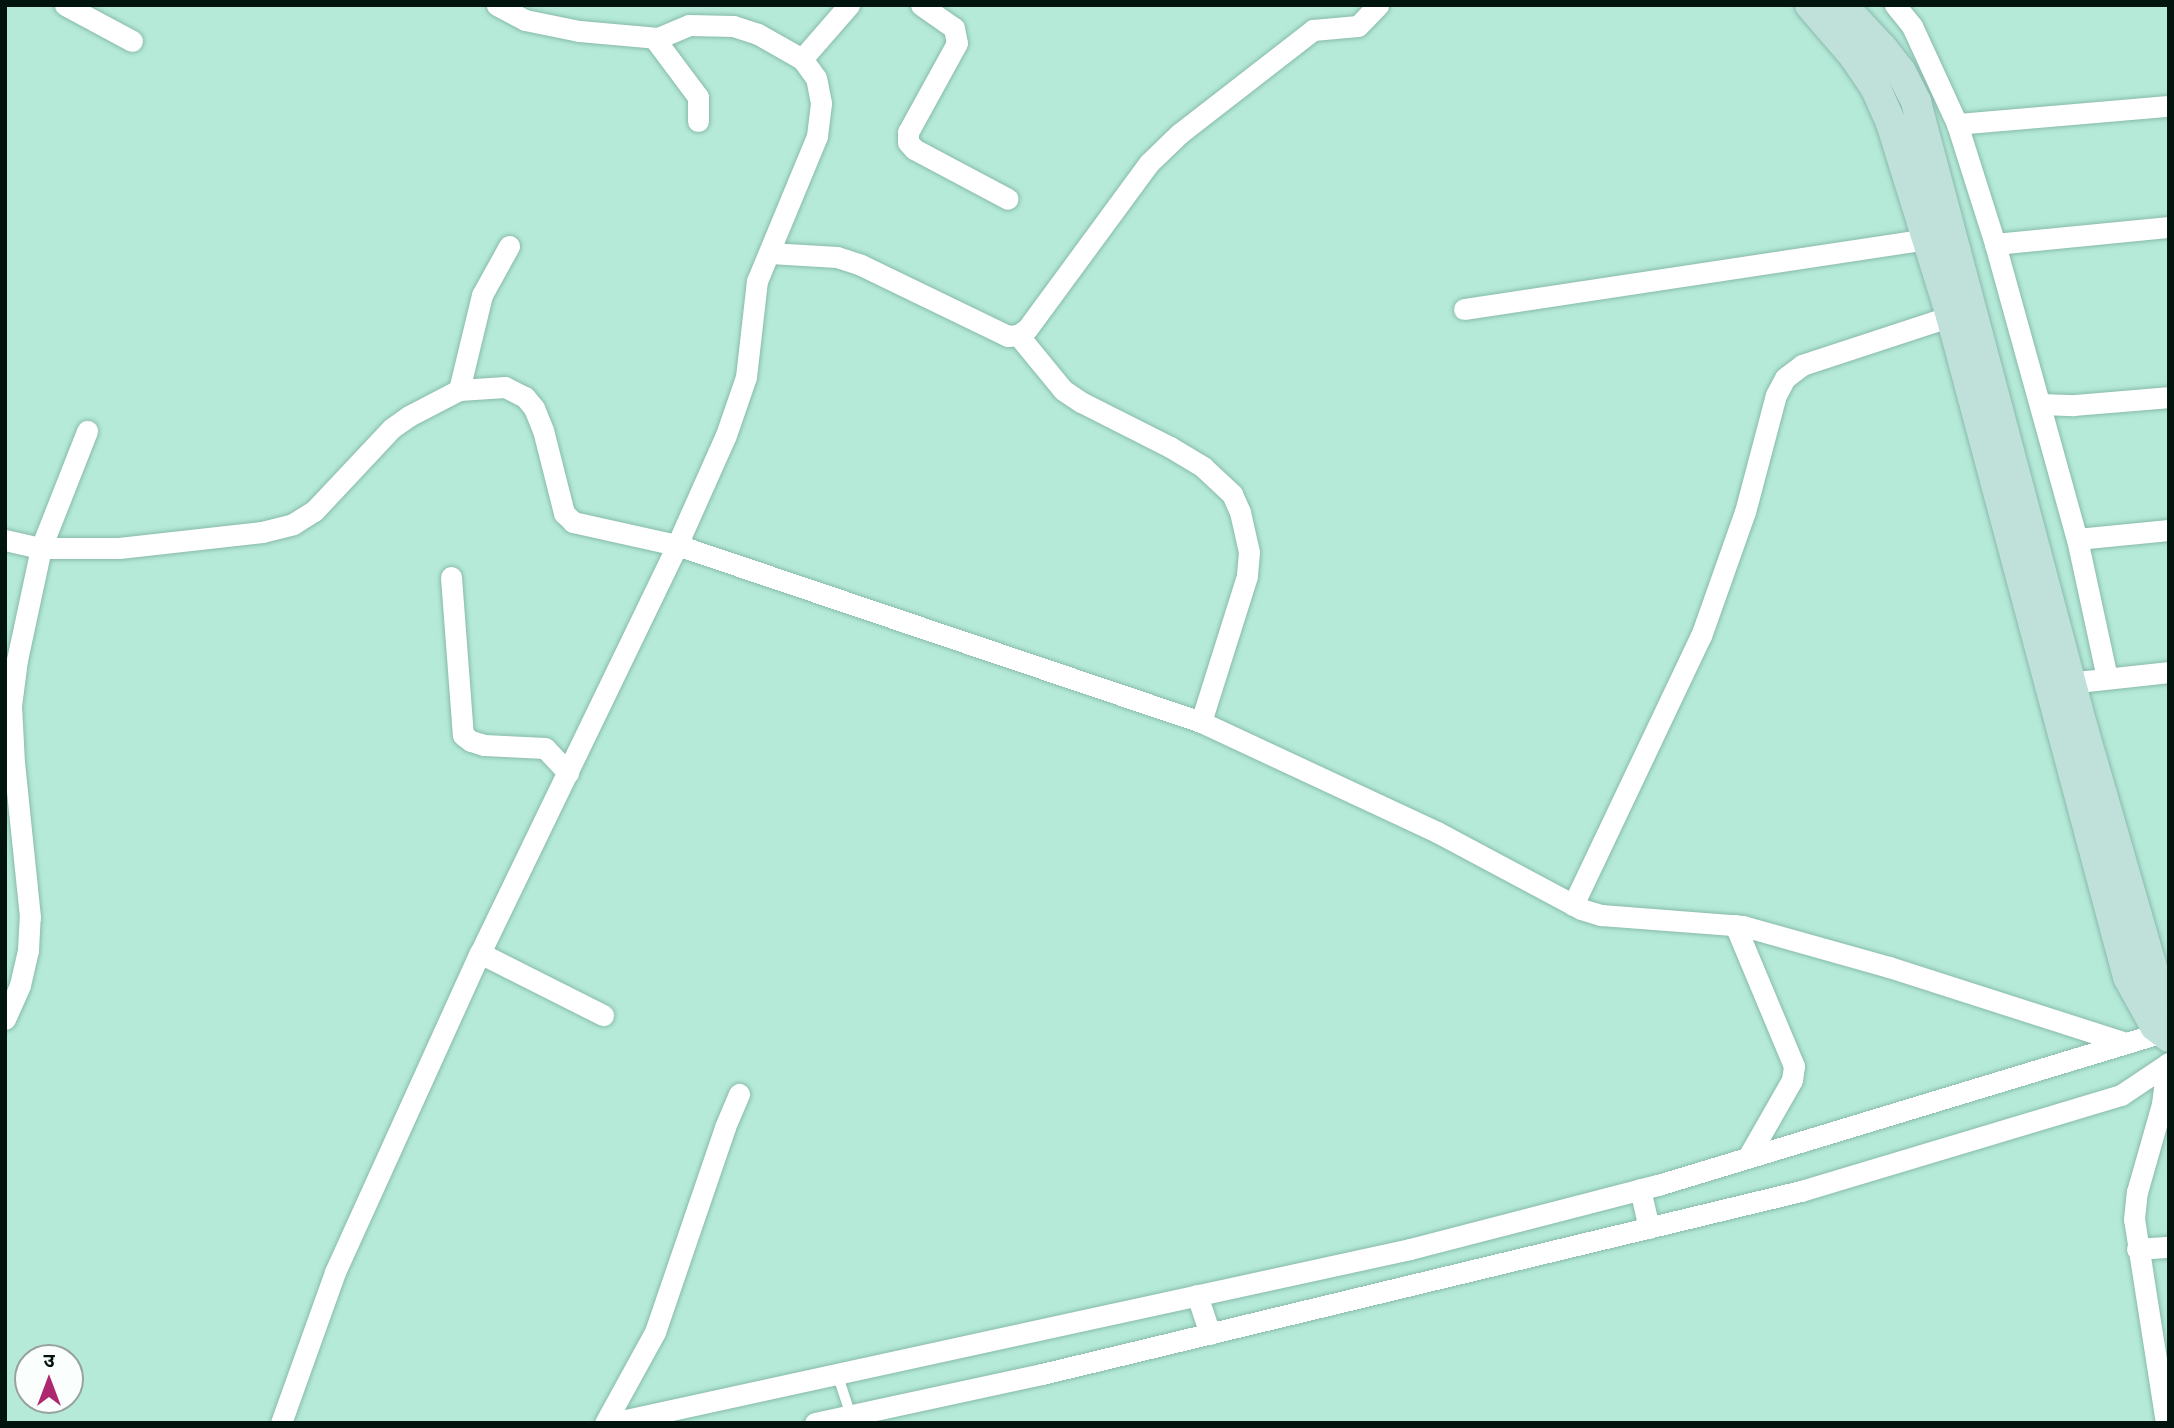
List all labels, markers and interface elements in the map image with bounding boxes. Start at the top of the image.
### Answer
north arrow [14,1344,84,1414]
text: उ [43,1349,55,1371]

